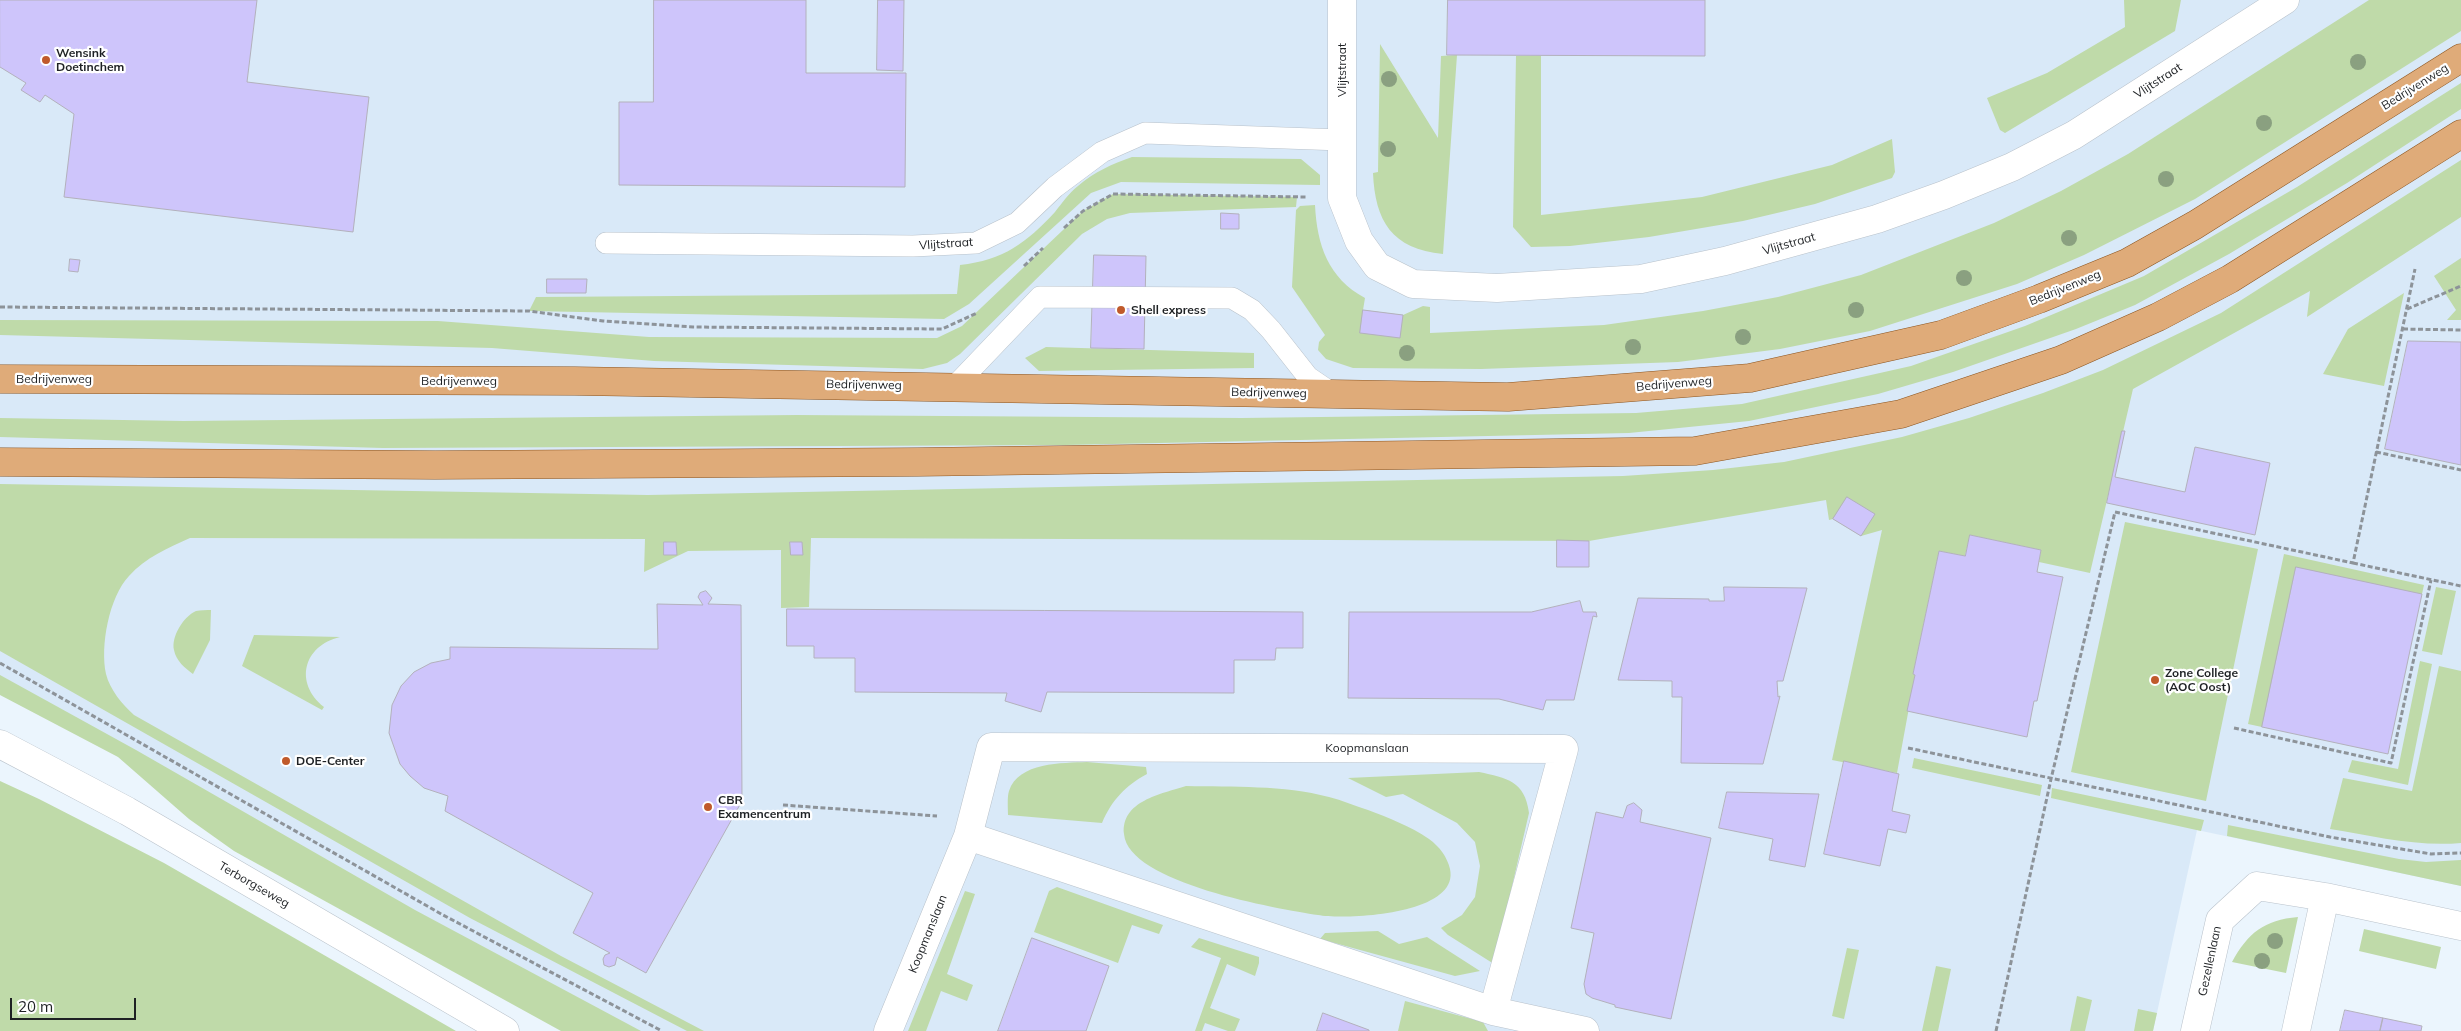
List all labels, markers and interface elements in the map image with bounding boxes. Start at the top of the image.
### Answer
street label: Vlijtstraat [1335,43,1349,97]
place label: Wensink Doetinchem [56,46,124,74]
marker: Wensink Doetinchem [40,54,52,66]
street label: Vlijtstraat [2131,60,2185,102]
street label: Bedrijvenweg [2379,61,2451,113]
street label: Vlijtstraat [1761,230,1817,258]
street label: Vlijtstraat [918,235,974,253]
street label: Bedrijvenweg [2027,267,2103,309]
place label: Shell express [1131,303,1206,317]
marker: Shell express [1115,304,1127,316]
street label: Bedrijvenweg [16,372,92,386]
street label: Bedrijvenweg [421,374,497,388]
street label: Bedrijvenweg [1636,374,1712,394]
street label: Bedrijvenweg [826,377,902,393]
street label: Bedrijvenweg [1231,385,1307,401]
place label: Zone College (AOC Oost) [2165,666,2238,694]
marker: Zone College (AOC Oost) [2149,674,2161,686]
street label: Koopmanslaan [1325,741,1409,755]
place label: DOE-Center [296,754,364,768]
marker: DOE-Center [280,755,292,767]
place label: CBR Examencentrum [718,793,811,821]
marker: CBR Examencentrum [702,801,714,813]
street label: Terborgseweg [216,859,292,911]
street label: Koopmanslaan [906,893,950,975]
street label: Gezellenlaan [2196,925,2224,997]
scale bar [12,988,139,1020]
text: 20 m [18,997,53,1016]

